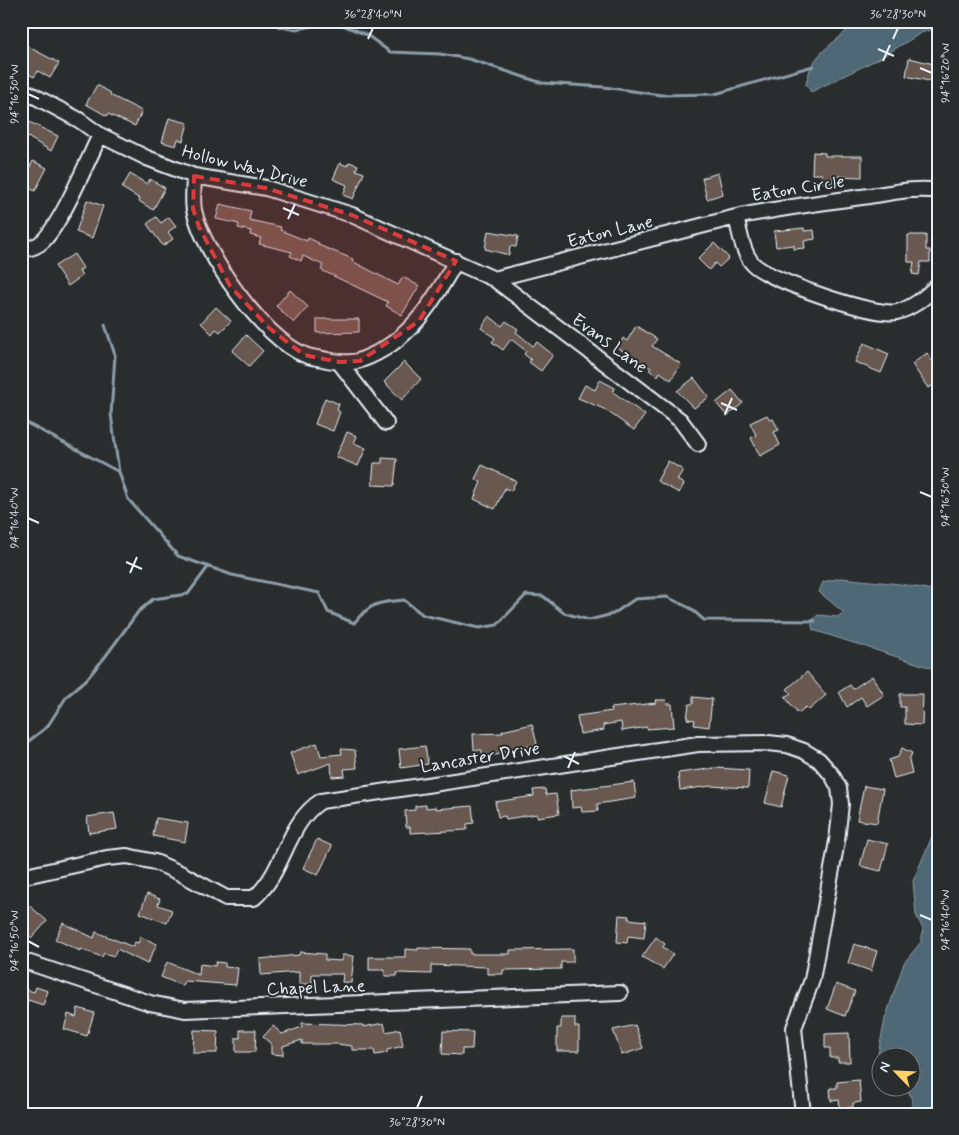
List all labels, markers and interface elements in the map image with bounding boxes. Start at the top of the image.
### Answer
text: 36°28'40"N [344,7,402,23]
text: 36°28'30"N [870,7,926,23]
text: 94°16'20"W [938,43,954,103]
text: 94°16'30"W [7,64,23,124]
street label: Hollow Way Drive [179,140,310,194]
street label: Eaton Circle [750,170,846,208]
street label: Eaton Lane [565,210,656,254]
street label: Evans Lane [567,308,652,379]
text: 94°16'30"W [938,467,954,527]
text: 94°16'40"W [7,487,23,548]
street label: Lancaster Drive [419,737,542,779]
text: 94°16'40"W [938,889,954,950]
text: 94°16'50"W [7,910,23,972]
street label: Chapel Lane [266,974,366,1002]
north arrow [872,1048,922,1098]
text: N [875,1059,895,1075]
text: 36°28'30"N [389,1115,445,1131]

